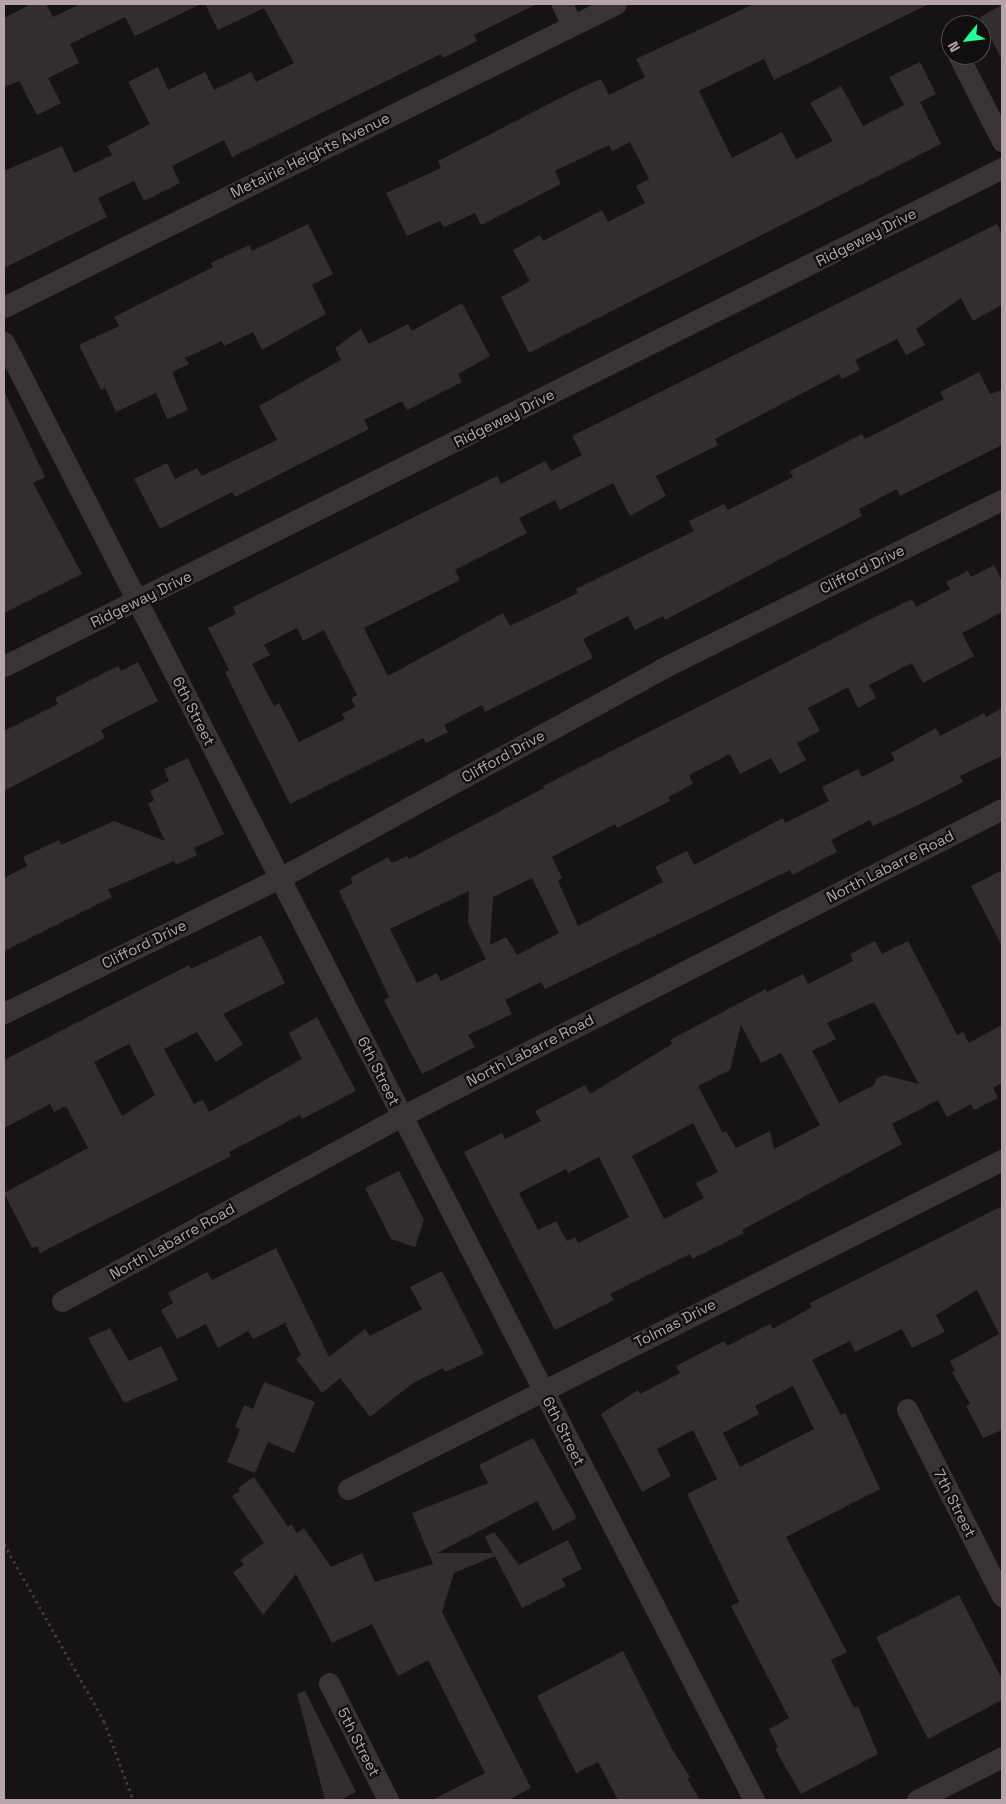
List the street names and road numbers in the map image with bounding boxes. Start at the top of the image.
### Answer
street label: Metairie Heights Avenue [227,108,393,202]
street label: Ridgeway Drive [813,204,919,270]
street label: Ridgeway Drive [451,385,557,451]
street label: Clifford Drive [817,541,907,597]
street label: Ridgeway Drive [87,567,195,631]
street label: 6th Street [169,674,219,748]
street label: Clifford Drive [458,726,548,786]
street label: North Labarre Road [823,826,957,906]
street label: Clifford Drive [99,916,189,972]
street label: North Labarre Road [463,1010,597,1090]
street label: 6th Street [354,1034,404,1108]
street label: North Labarre Road [106,1199,238,1283]
street label: Tolmas Drive [631,1295,719,1351]
street label: 6th Street [539,1394,589,1468]
street label: 7th Street [930,1466,980,1540]
street label: 5th Street [334,1705,384,1779]

